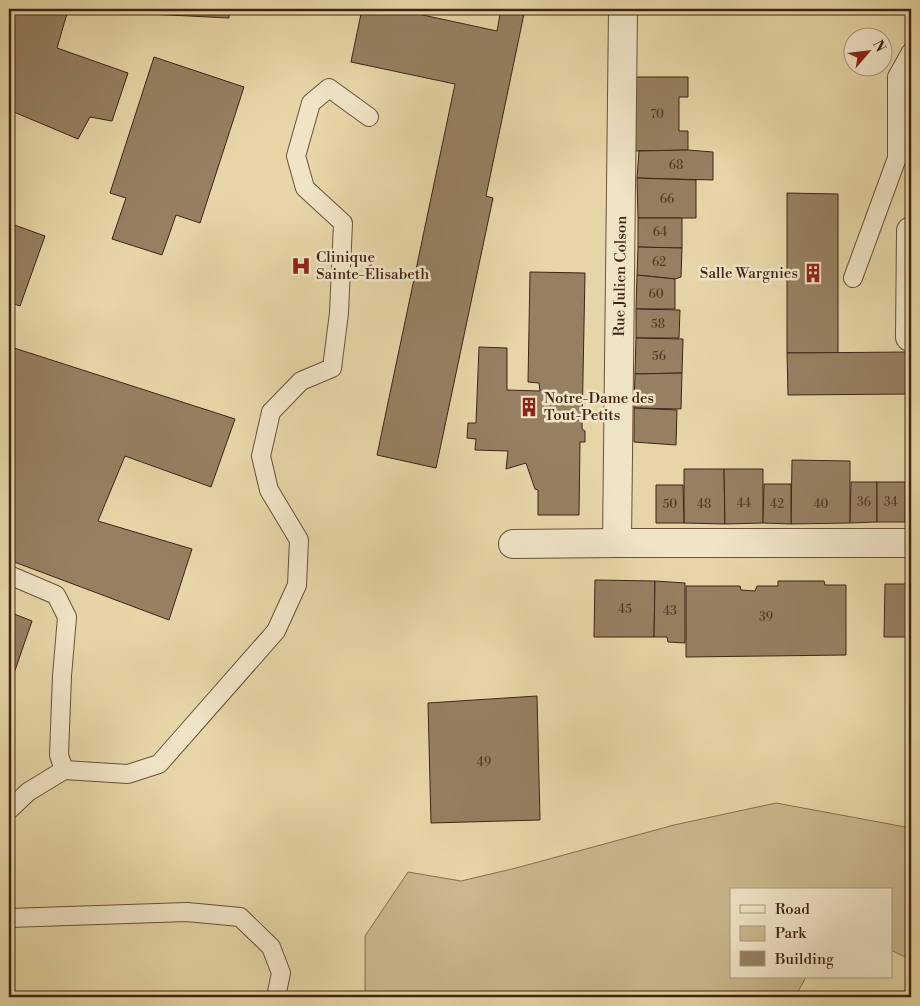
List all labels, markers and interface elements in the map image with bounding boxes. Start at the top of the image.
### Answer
north arrow [842,28,892,78]
text: N [868,37,889,55]
house number: 70 [650,107,664,122]
house number: 68 [669,158,683,173]
house number: 66 [660,192,674,207]
street label: Rue Julien Colson [610,215,631,337]
house number: 64 [653,225,667,240]
place label: Clinique Sainte-Élisabeth [316,248,429,284]
hospital icon: Clinique Sainte-Élisabeth [290,255,312,277]
house number: 62 [652,255,666,270]
building icon: Salle Wargnies [802,262,824,284]
place label: Salle Wargnies [700,264,798,283]
house number: 60 [648,287,664,302]
house number: 58 [651,317,665,332]
house number: 56 [652,349,666,364]
place label: Notre-Dame des Tout-Petits [544,389,654,425]
building icon: Notre-Dame des Tout-Petits [518,396,540,418]
house number: 36 [857,495,871,510]
house number: 34 [884,495,898,510]
house number: 44 [737,496,751,511]
house number: 50 [663,497,677,512]
house number: 48 [697,497,711,512]
house number: 42 [770,497,784,512]
house number: 40 [813,497,829,512]
house number: 45 [618,602,632,617]
house number: 43 [663,604,677,619]
house number: 39 [759,610,773,625]
house number: 49 [477,755,491,770]
legend [730,888,892,978]
text: Road [775,900,810,919]
text: Park [775,924,807,943]
text: Building [774,950,834,969]

